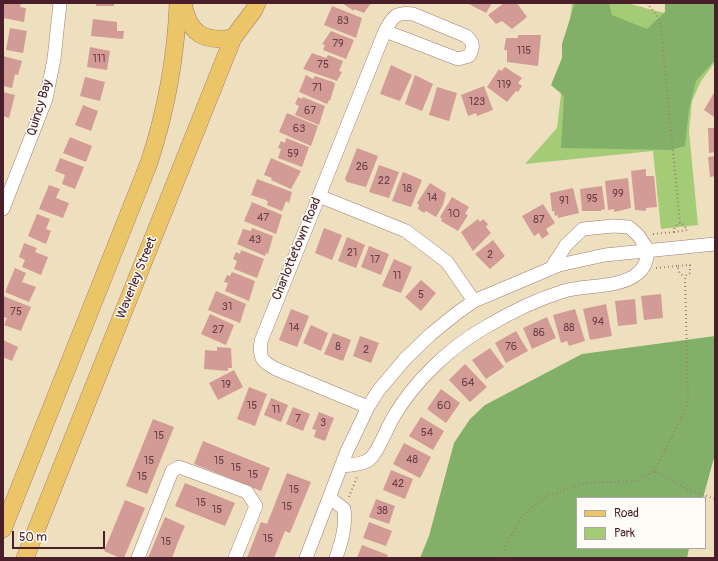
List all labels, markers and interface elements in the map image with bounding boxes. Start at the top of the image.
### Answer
house number: 83 [337,14,349,28]
house number: 79 [332,37,344,51]
house number: 115 [517,44,531,58]
house number: 111 [93,52,105,66]
house number: 75 [317,58,329,72]
street label: Quincy Bay [24,78,56,138]
house number: 119 [497,78,511,92]
house number: 71 [312,81,322,95]
house number: 123 [469,95,485,109]
house number: 67 [304,104,316,118]
house number: 63 [293,122,305,136]
house number: 59 [287,147,299,161]
house number: 26 [356,160,368,174]
house number: 22 [378,174,390,188]
house number: 18 [402,182,412,196]
house number: 99 [612,187,624,201]
house number: 14 [427,191,437,205]
house number: 95 [586,192,598,206]
house number: 91 [559,194,569,208]
street label: Charlottetown Road [269,195,325,303]
house number: 10 [448,207,460,221]
house number: 47 [257,211,269,225]
house number: 87 [533,213,545,227]
house number: 43 [249,233,261,247]
street label: Waverley Street [113,235,161,321]
house number: 21 [347,246,357,260]
house number: 2 [487,248,493,262]
house number: 17 [370,253,380,267]
house number: 11 [393,269,401,283]
house number: 5 [418,288,424,302]
house number: 31 [222,300,232,314]
house number: 75 [10,305,22,319]
house number: 94 [592,315,604,329]
house number: 14 [289,321,299,335]
house number: 88 [563,321,575,335]
house number: 27 [212,323,224,337]
house number: 86 [533,326,545,340]
house number: 8 [335,340,341,354]
house number: 76 [505,340,517,354]
house number: 2 [363,343,369,357]
house number: 64 [462,376,474,390]
house number: 19 [221,378,231,392]
house number: 15 [247,399,257,413]
house number: 60 [437,399,451,413]
house number: 11 [272,403,280,417]
house number: 7 [295,412,301,426]
house number: 3 [320,416,326,430]
house number: 54 [421,426,433,440]
house number: 15 [154,429,164,443]
house number: 48 [406,453,418,467]
house number: 15 [144,454,154,468]
house number: 15 [214,454,224,468]
house number: 15 [231,461,241,475]
house number: 15 [248,468,258,482]
house number: 15 [137,470,147,484]
house number: 42 [392,477,404,491]
house number: 15 [289,483,299,497]
house number: 15 [196,496,206,510]
legend [576,497,706,549]
house number: 15 [282,500,292,514]
house number: 15 [212,503,222,517]
house number: 38 [376,504,388,518]
text: Road [614,506,639,521]
scale bar [14,523,107,549]
text: Park [614,526,635,541]
text: 50 m [19,530,47,545]
house number: 15 [263,532,273,546]
house number: 15 [161,535,171,549]

